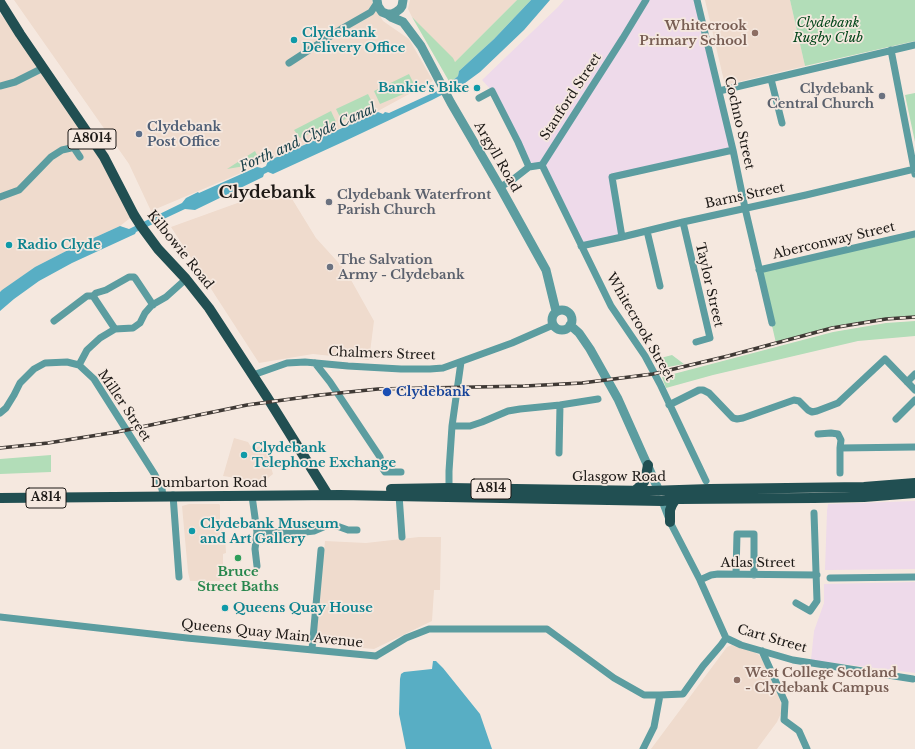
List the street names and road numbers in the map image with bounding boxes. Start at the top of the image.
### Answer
street label: Stanford Street [537,50,605,144]
street label: Cochno Street [721,75,757,171]
street label: Argyll Road [470,119,524,195]
road number: A8014 [68,129,116,149]
street label: Barns Street [704,180,786,212]
street label: Kilbowie Road [143,207,217,293]
street label: Aberconway Street [771,219,897,263]
street label: Taylor Street [692,241,726,329]
street label: Whitecrook Street [603,270,677,384]
street label: Chalmers Street [328,344,436,364]
street label: Miller Street [94,367,154,445]
street label: Glasgow Road [572,469,666,485]
street label: Dumbarton Road [151,475,267,491]
road number: A814 [471,479,511,499]
road number: A814 [26,488,66,508]
street label: Atlas Street [720,555,796,571]
street label: Queens Quay Main Avenue [180,617,364,651]
street label: Cart Street [735,622,809,656]

